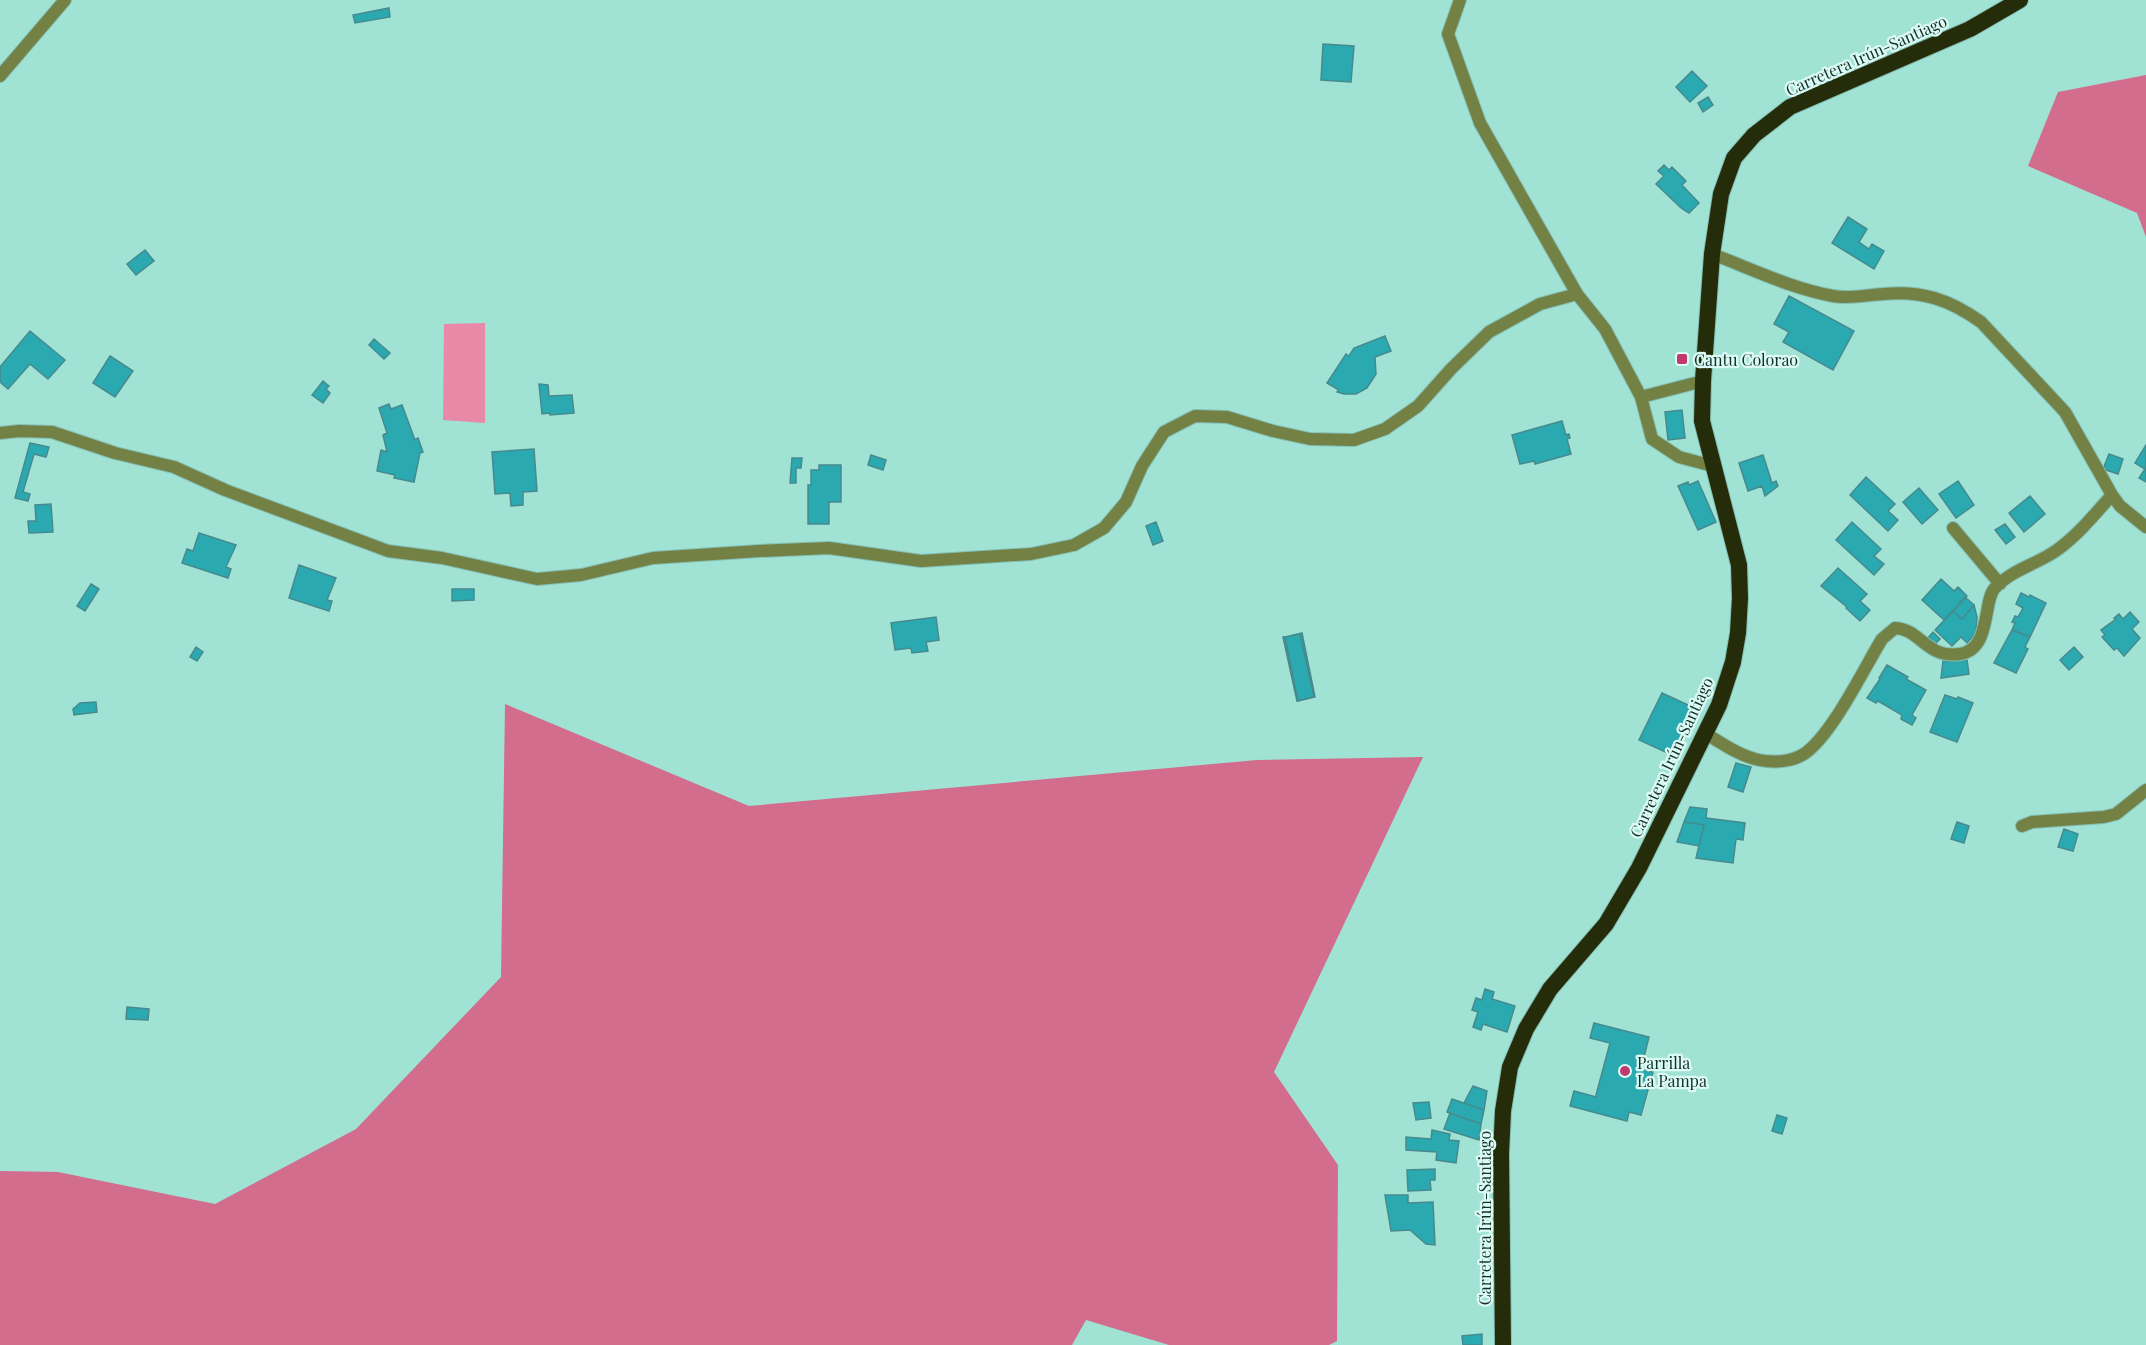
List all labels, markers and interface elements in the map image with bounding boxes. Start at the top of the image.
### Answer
street label: Carretera Irún-Santiago [1782,10,1950,100]
place label: Cantu Colorao [1694,349,1798,370]
marker: Cantu Colorao [1675,352,1689,366]
street label: Carretera Irún-Santiago [1625,673,1717,840]
place label: Parrilla La Pampa [1637,1052,1707,1091]
marker: Parrilla La Pampa [1618,1064,1632,1078]
street label: Carretera Irún-Santiago [1474,1131,1495,1305]

